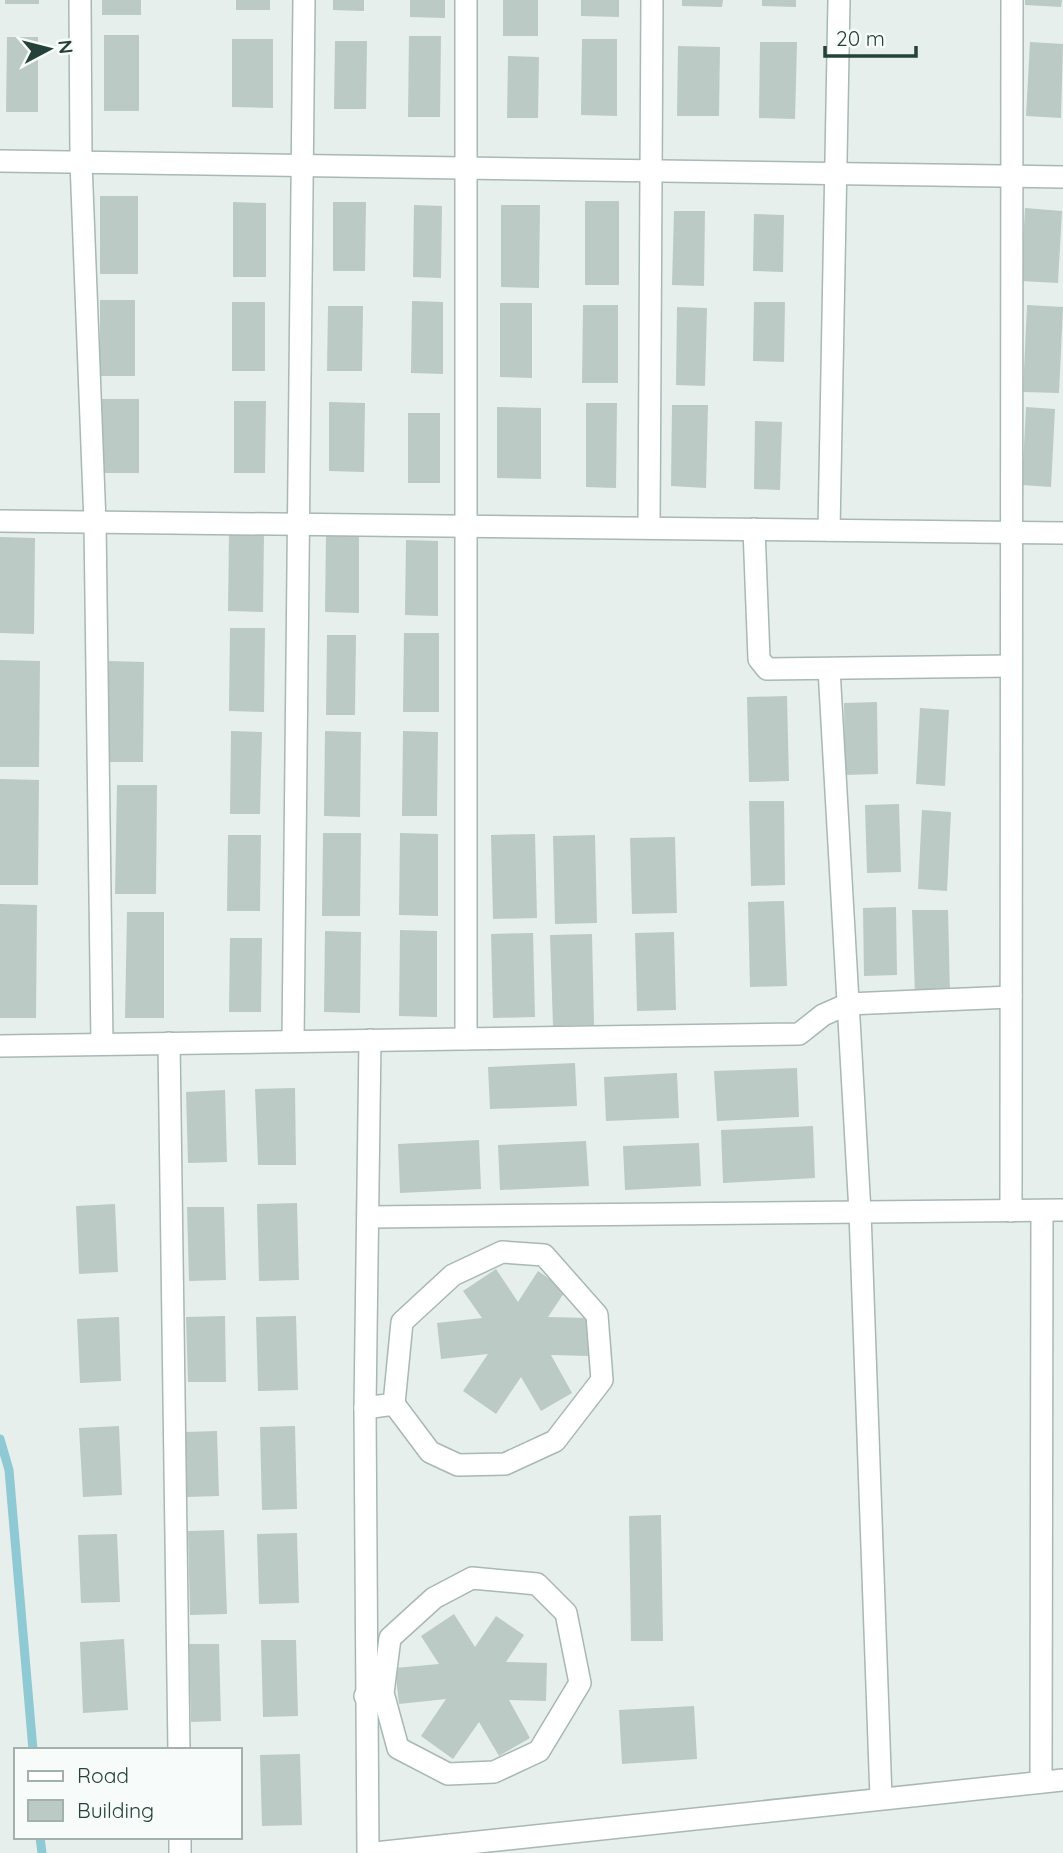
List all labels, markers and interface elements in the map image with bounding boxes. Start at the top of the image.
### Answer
north arrow [14,14,84,84]
scale bar [825,14,916,58]
text: 20 m [836,25,885,51]
text: N [53,39,79,55]
legend [14,1748,242,1839]
text: Road [77,1762,129,1788]
text: Building [77,1797,154,1823]

